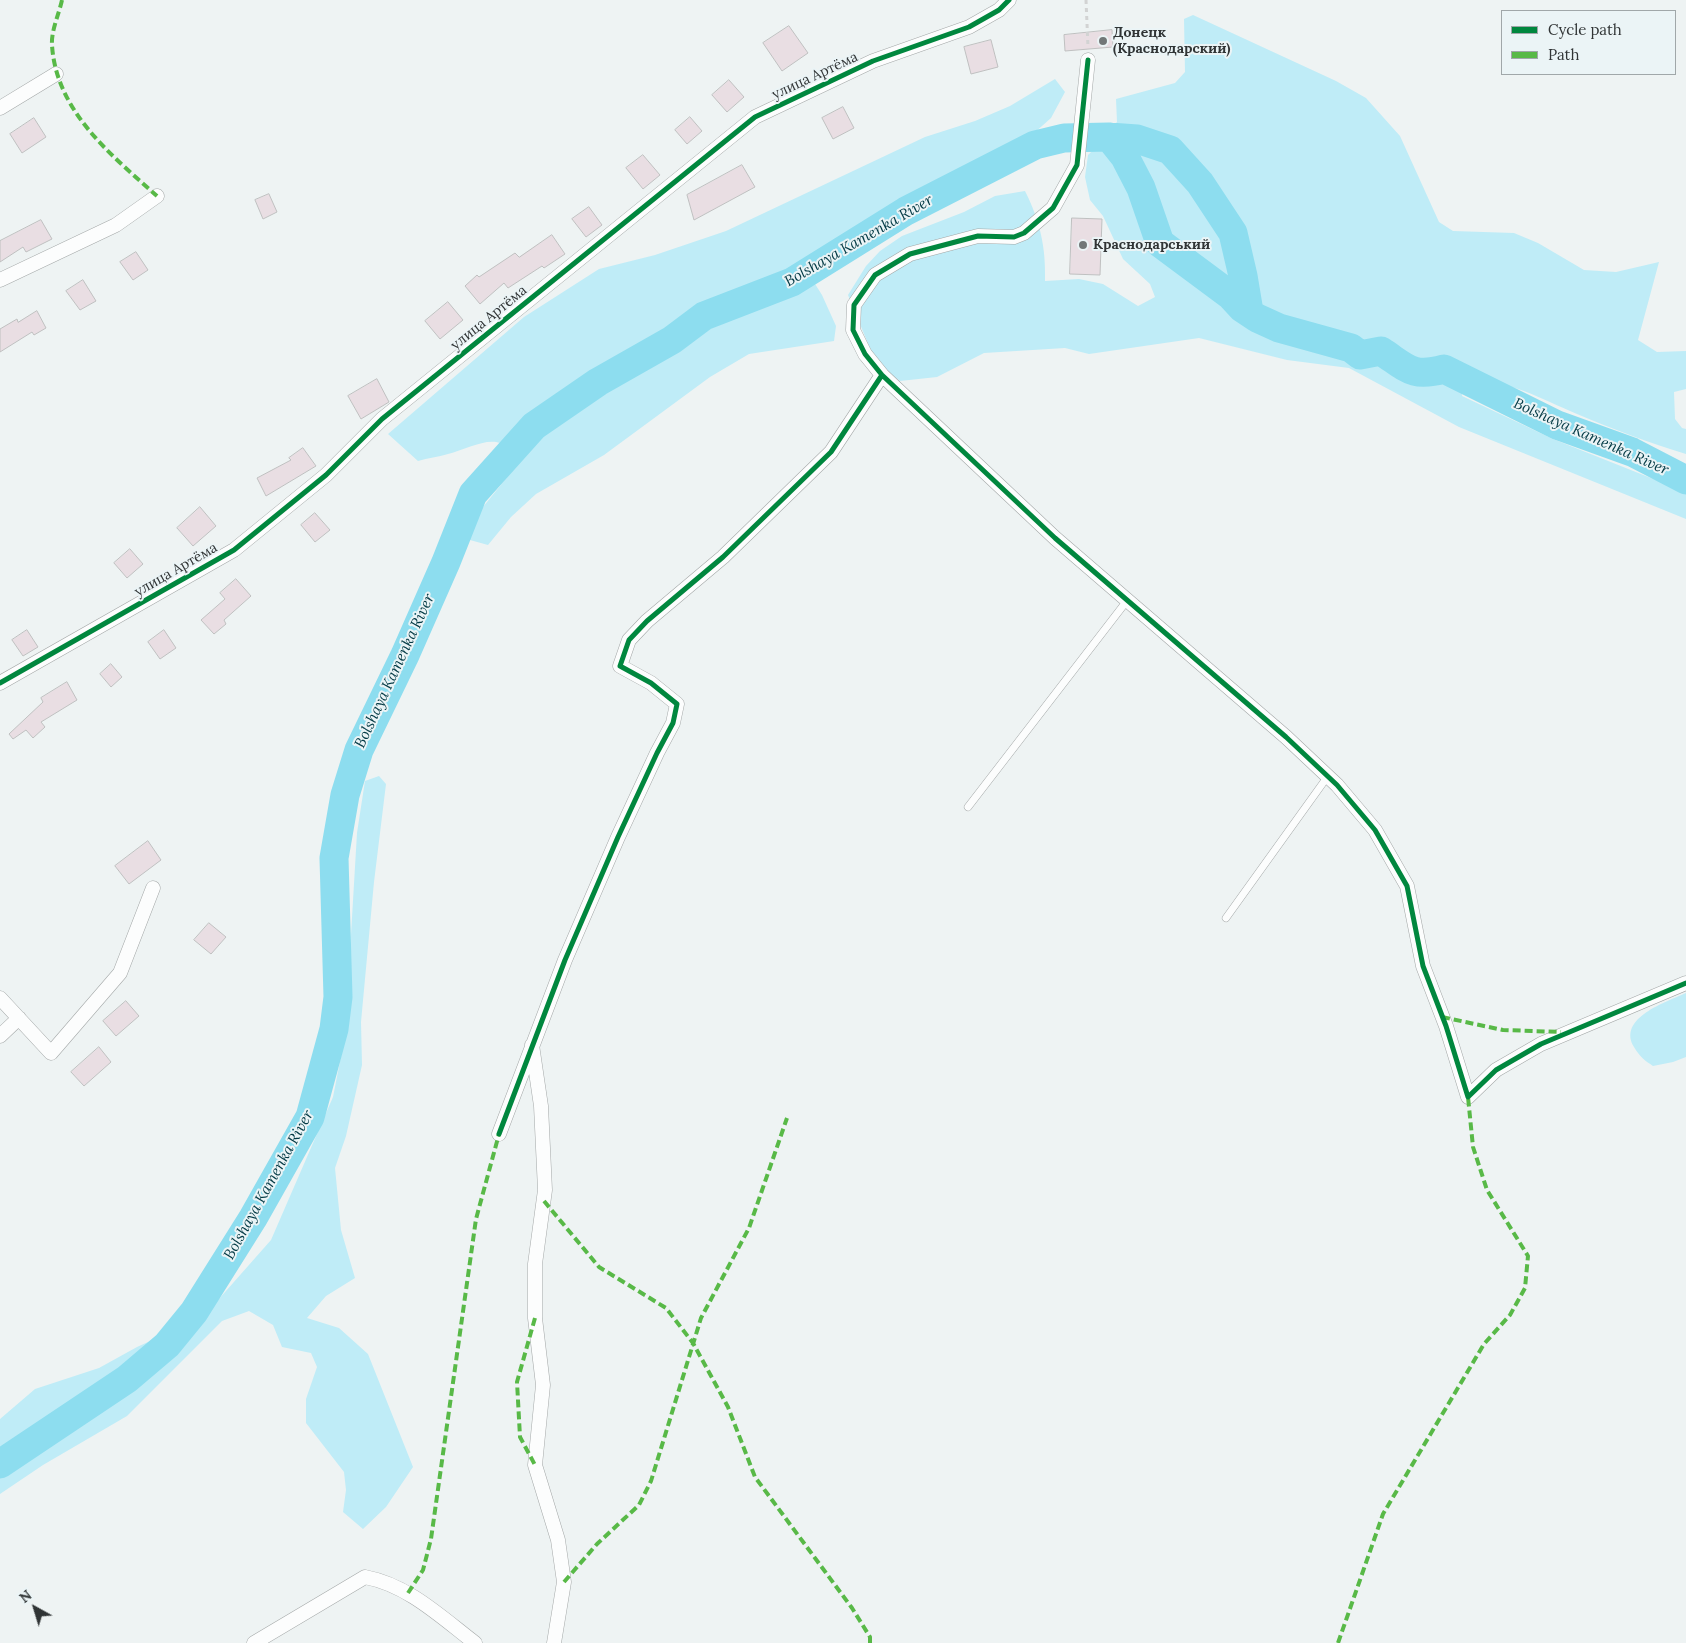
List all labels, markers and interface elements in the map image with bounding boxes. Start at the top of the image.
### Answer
legend [1501,10,1676,75]
text: Cycle path [1548,20,1622,39]
place label: Донецк (Краснодарский) [1113,25,1230,58]
marker: Донецк (Краснодарский) [1097,35,1109,47]
text: Path [1548,45,1579,64]
street label: улица Артёма [769,49,861,103]
water label: Bolshaya Kamenka River [782,191,936,291]
place label: Краснодарський [1093,237,1210,253]
marker: Краснодарський [1077,239,1089,251]
street label: улица Артёма [448,282,530,354]
water label: Bolshaya Kamenka River [1511,395,1671,479]
street label: улица Артёма [131,539,221,601]
water label: Bolshaya Kamenka River [351,591,439,751]
water label: Bolshaya Kamenka River [220,1107,318,1263]
north arrow [10,1583,60,1633]
text: N [16,1586,35,1607]

